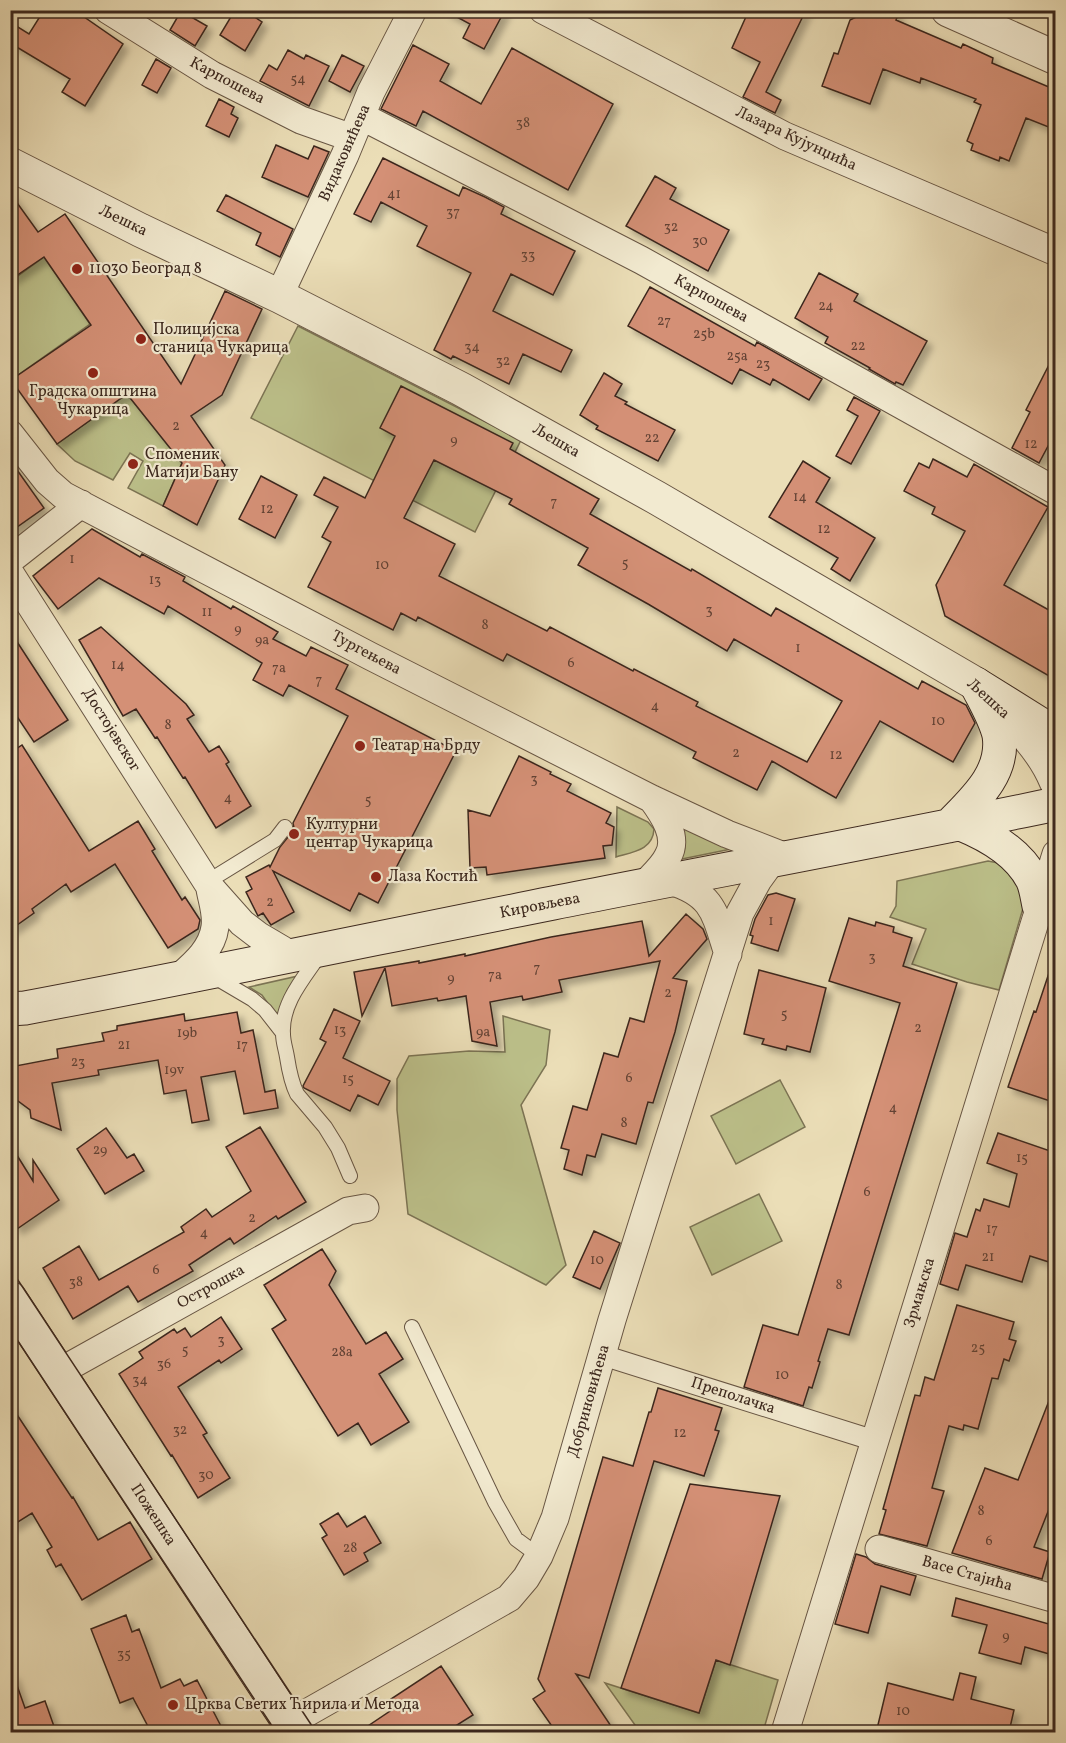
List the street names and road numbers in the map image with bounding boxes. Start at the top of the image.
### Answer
street label: Карпошева [186,52,269,110]
street label: Видаковићева [314,101,376,205]
street label: Лазара Кујунџића [732,101,860,177]
street label: Љешка [95,200,151,242]
street label: Карпошева [670,269,752,329]
street label: Љешка [528,419,584,463]
street label: Тургењева [327,625,405,681]
street label: Љешка [961,674,1015,724]
street label: Достојевског [76,684,146,776]
street label: Кировљева [498,887,582,925]
street label: Зрмањска [899,1255,941,1331]
street label: Острошка [173,1259,249,1315]
street label: Добриновићева [562,1342,616,1460]
street label: Преполачка [688,1372,778,1420]
street label: Пожешка [125,1480,181,1550]
street label: Васе Стајића [919,1551,1015,1597]

